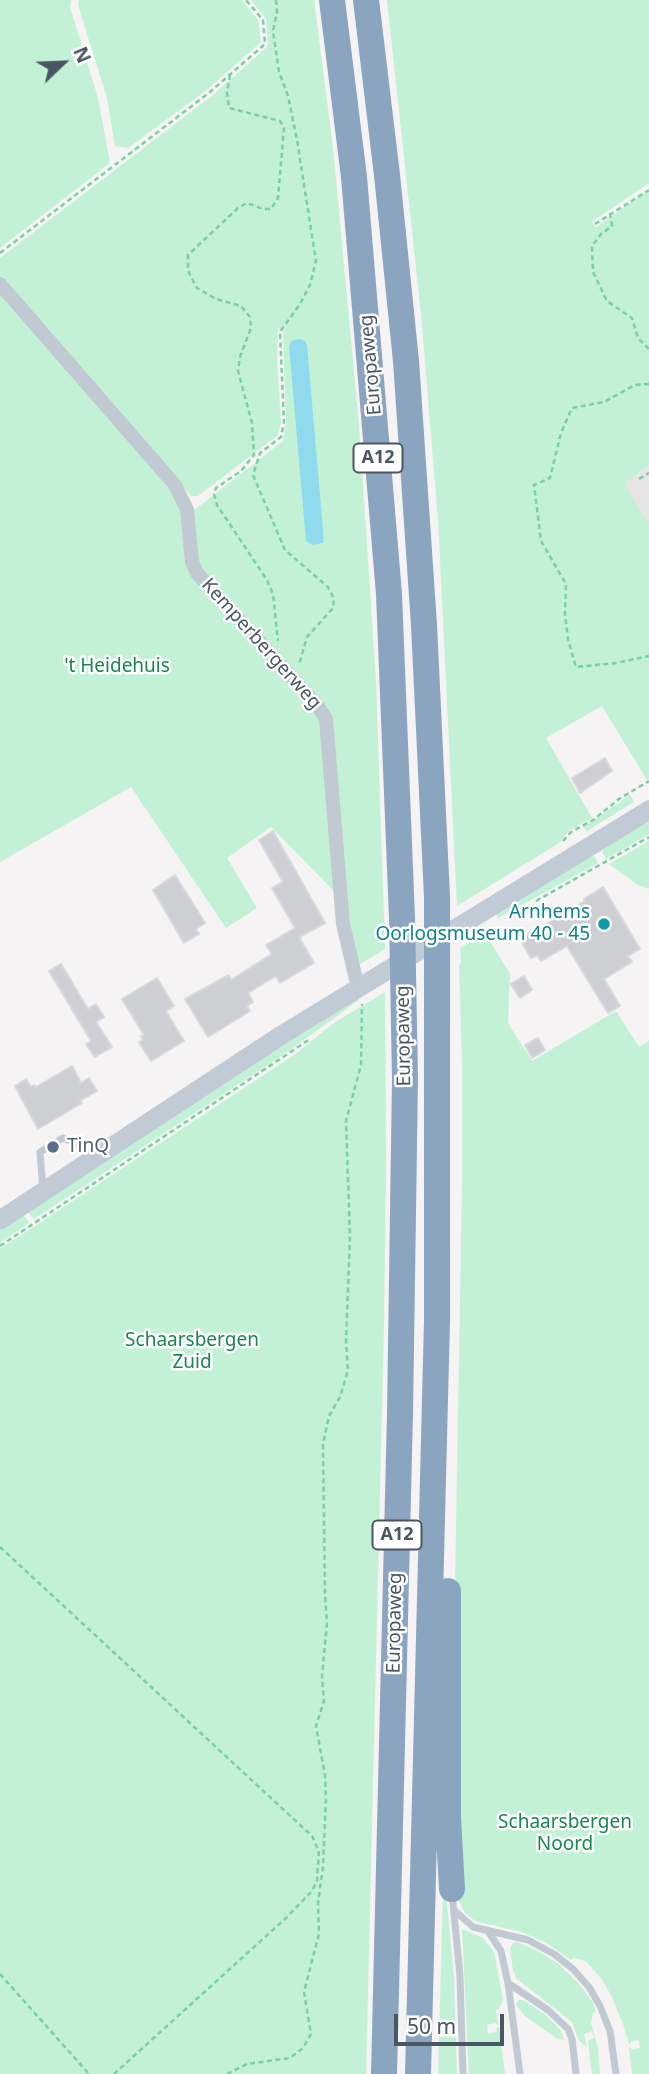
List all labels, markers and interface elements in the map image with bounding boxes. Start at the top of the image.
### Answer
north arrow [28,28,98,98]
text: N [67,43,97,67]
street label: Europaweg [355,314,387,416]
road number: A12 [354,444,402,472]
street label: Kemperbergerweg [196,574,326,714]
park label: 't Heidehuis [64,656,170,678]
place label: Arnhems Oorlogsmuseum 40 - 45 [375,902,590,946]
marker: Arnhems Oorlogsmuseum 40 - 45 [596,916,612,932]
street label: Europaweg [392,985,416,1087]
place label: TinQ [67,1136,109,1158]
marker: TinQ [45,1139,61,1155]
park label: Schaarsbergen Zuid [125,1330,259,1374]
road number: A12 [372,1520,422,1550]
street label: Europaweg [383,1572,407,1674]
park label: Schaarsbergen Noord [498,1812,632,1856]
scale bar [397,2000,507,2044]
text: 50 m [407,2012,456,2040]

